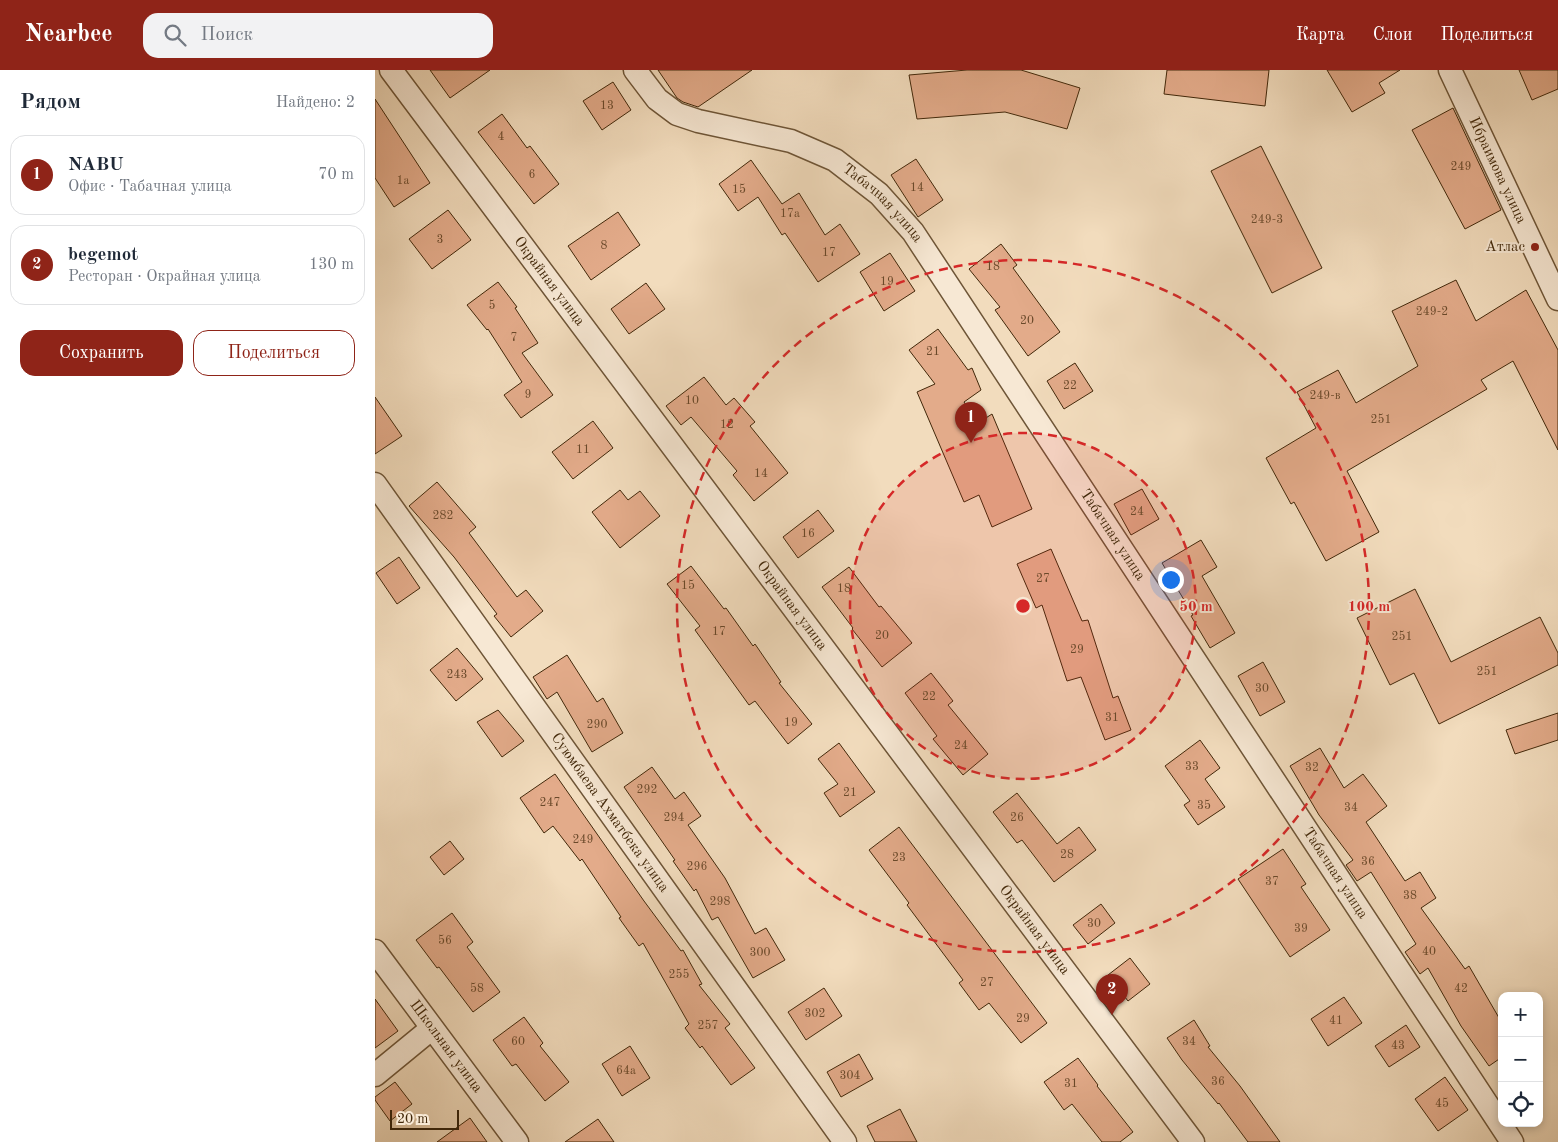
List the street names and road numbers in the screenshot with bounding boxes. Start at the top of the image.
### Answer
street label: Ибраимова улица [1466,115,1529,226]
street label: Табачная улица [840,161,925,246]
street label: Окрайная улица [511,234,588,329]
street label: Табачная улица [1077,487,1148,584]
street label: Окрайная улица [754,558,830,654]
street label: Суюмбаева Ахматбека улица [548,730,672,896]
street label: Табачная улица [1300,825,1371,922]
street label: Окрайная улица [996,882,1073,978]
street label: Школьная улица [407,997,486,1096]

